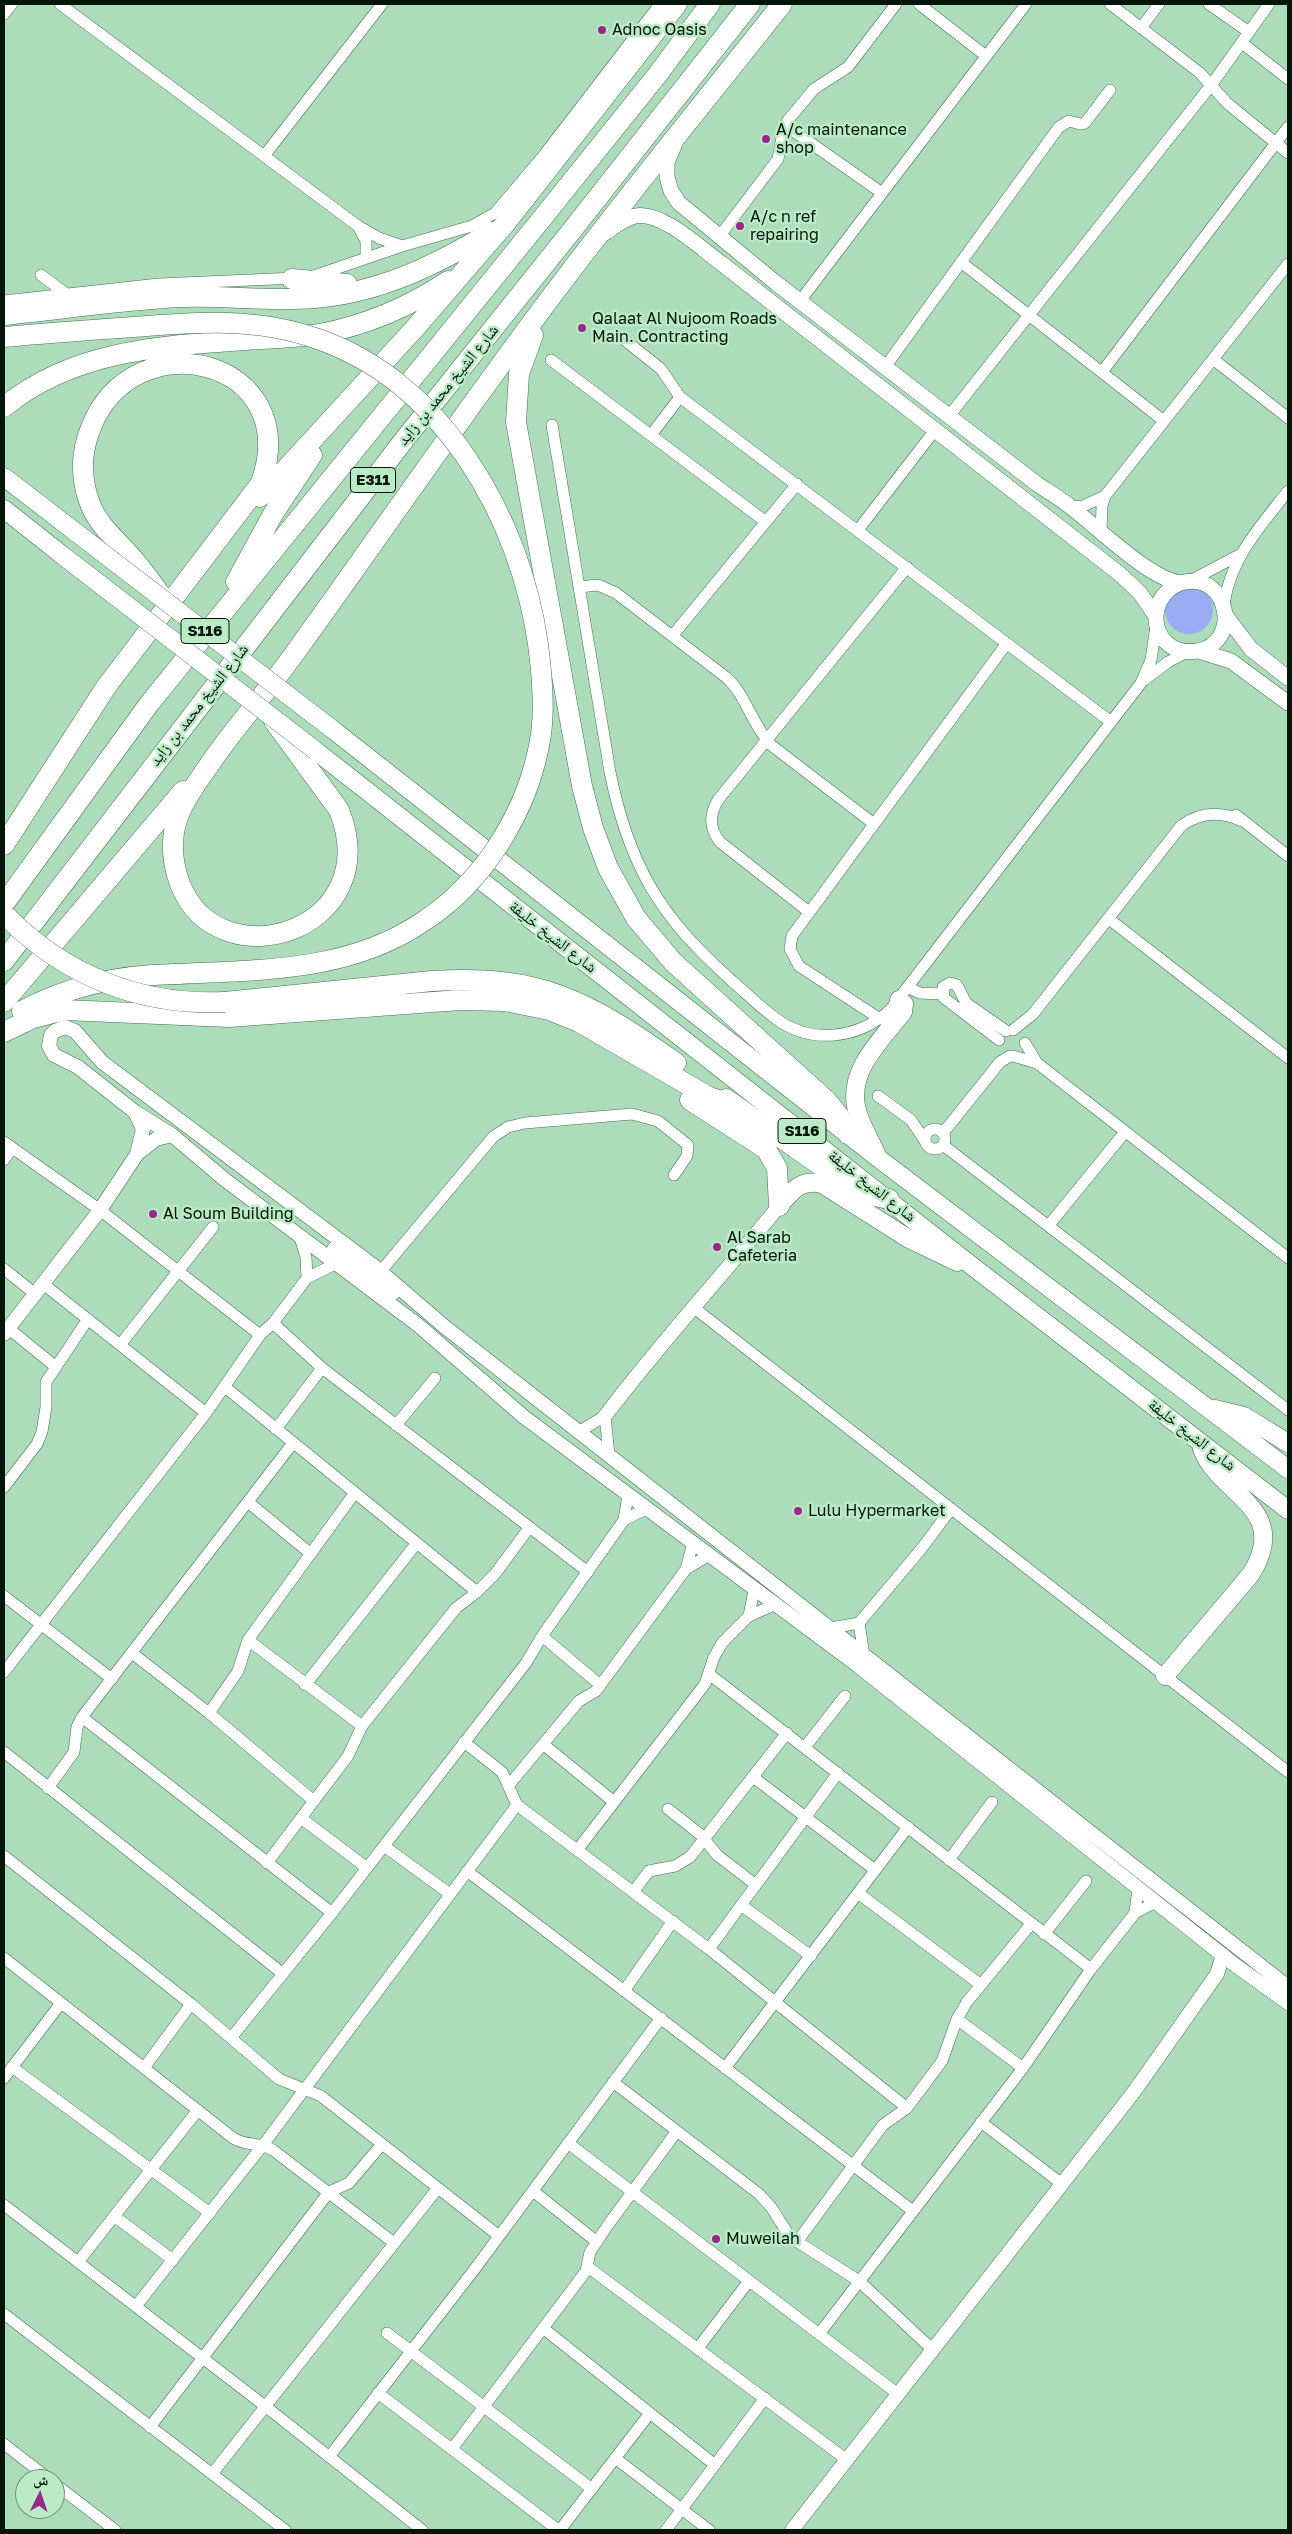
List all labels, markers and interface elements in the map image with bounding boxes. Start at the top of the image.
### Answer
place label: Adnoc Oasis [612,20,707,40]
marker: Adnoc Oasis [596,24,608,36]
place label: A/c maintenance shop [776,120,907,158]
marker: A/c maintenance shop [760,133,772,145]
place label: A/c n ref repairing [750,207,819,245]
marker: A/c n ref repairing [734,220,746,232]
place label: Qalaat Al Nujoom Roads Main. Contracting [592,309,777,347]
street label: شارع الشيخ محمد بن زايد [393,321,503,449]
marker: Qalaat Al Nujoom Roads Main. Contracting [576,322,588,334]
road number: E311 [350,468,396,492]
road number: S116 [181,618,229,644]
street label: شارع الشيخ محمد بن زايد [145,640,253,770]
street label: شارع الشيخ خليفة [505,897,601,977]
road number: S116 [778,1118,826,1144]
street label: شارع الشيخ خليفة [824,1146,920,1226]
place label: Al Soum Building [163,1204,294,1224]
marker: Al Soum Building [147,1208,159,1220]
place label: Al Sarab Cafeteria [727,1228,797,1266]
marker: Al Sarab Cafeteria [711,1241,723,1253]
street label: شارع الشيخ خليفة [1144,1395,1240,1475]
place label: Lulu Hypermarket [808,1501,946,1521]
marker: Lulu Hypermarket [792,1505,804,1517]
place label: Muweilah [726,2229,800,2249]
marker: Muweilah [710,2233,722,2245]
north arrow [15,2469,65,2519]
text: ش [33,2471,49,2489]

